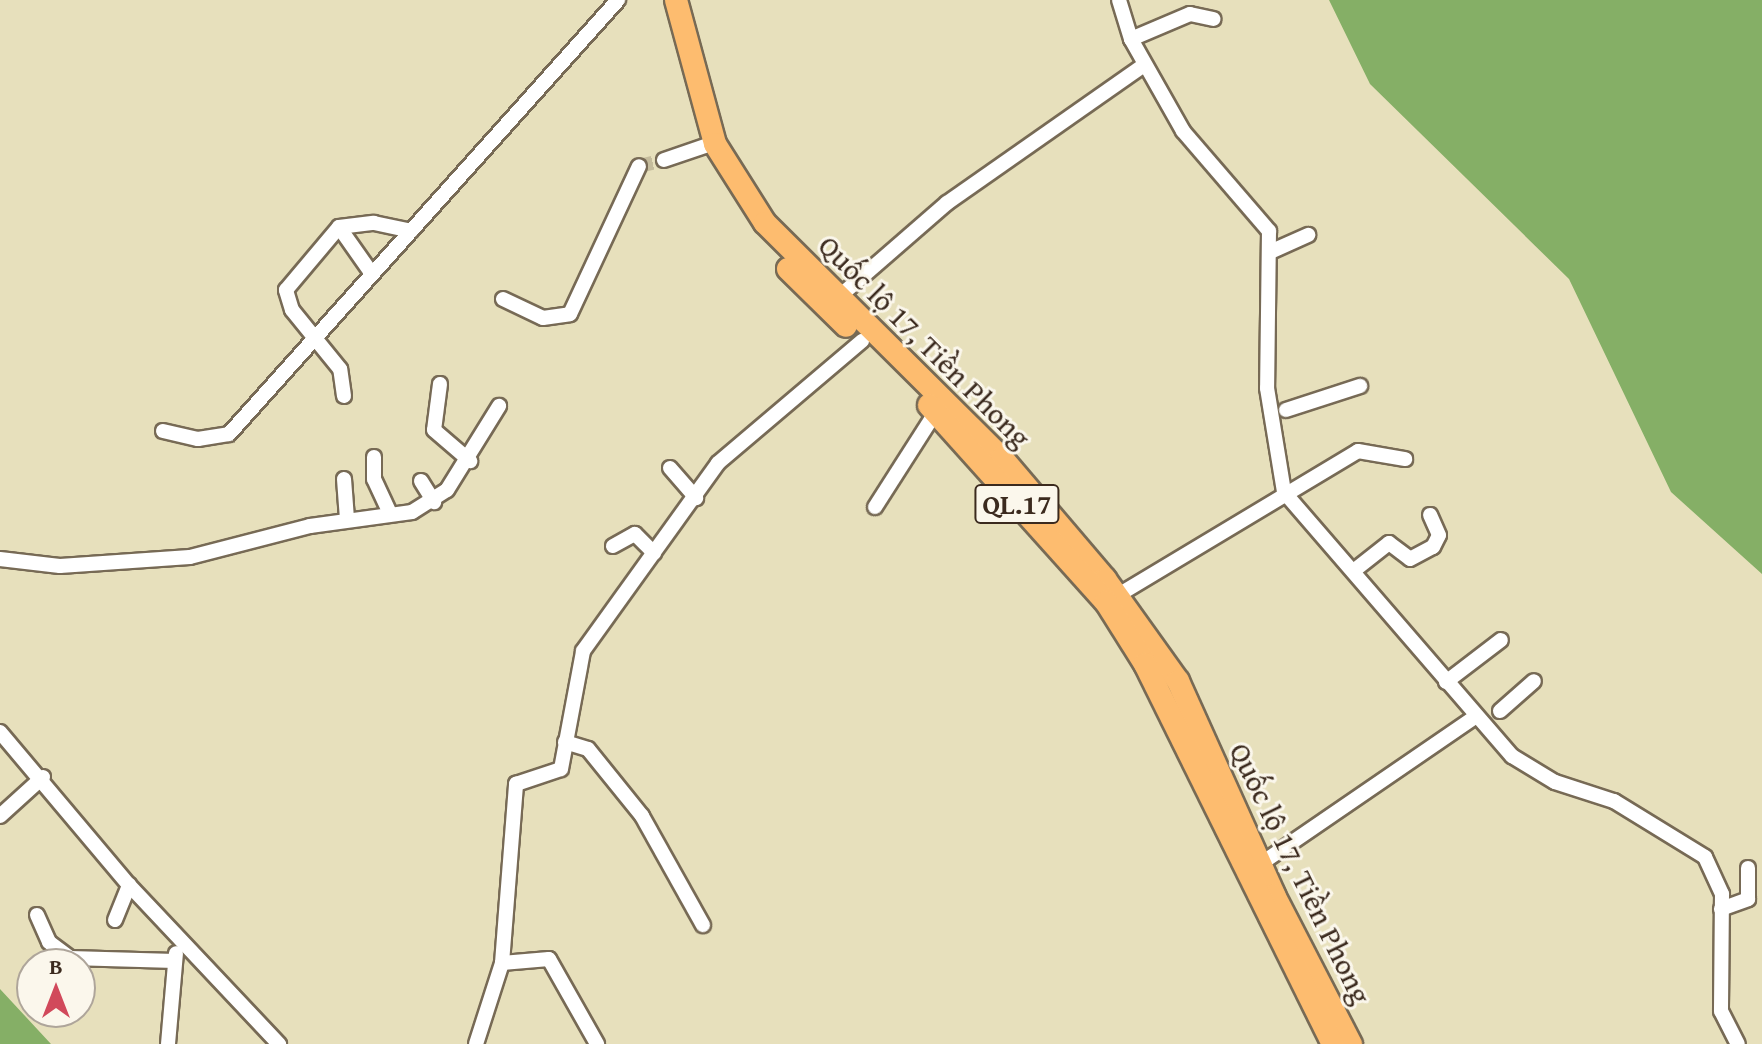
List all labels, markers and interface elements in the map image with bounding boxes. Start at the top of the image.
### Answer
street label: Quốc lộ 17, Tiền Phong [811,227,1039,455]
road number: QL.17 [973,480,1061,528]
street label: Quốc lộ 17, Tiền Phong [1222,737,1380,1009]
north arrow [16,948,96,1028]
text: B [49,950,63,982]

